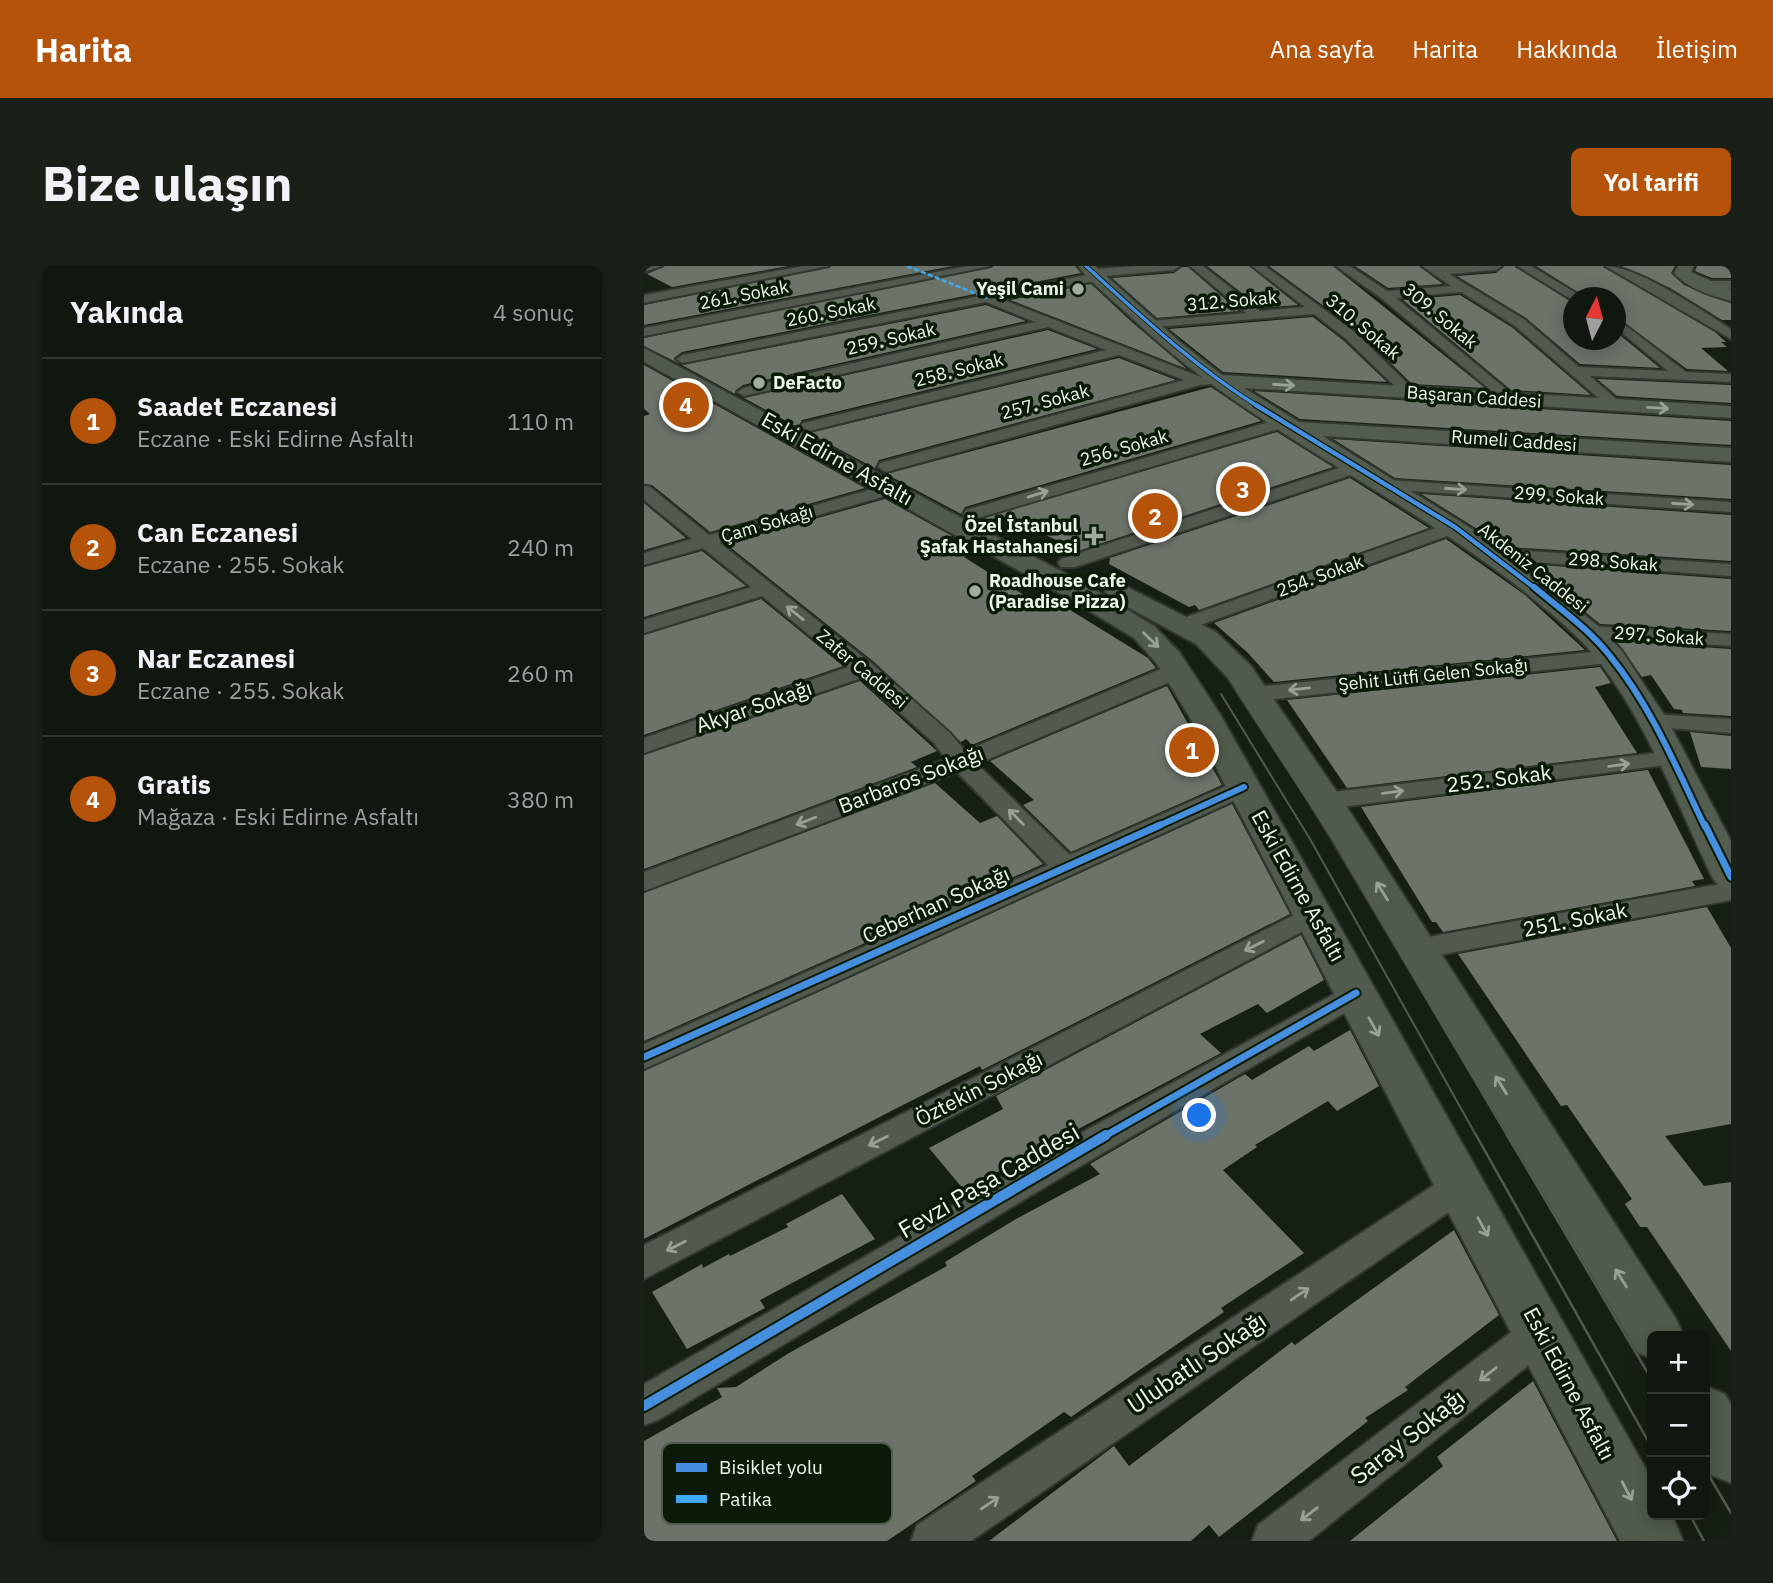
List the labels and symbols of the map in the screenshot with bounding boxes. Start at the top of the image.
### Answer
street label: 261. Sokak [697,274,791,314]
place label: Yeşil Cami [976,277,1064,300]
street label: 309. Sokak [1398,278,1483,354]
marker: Yeşil Cami [1070,281,1086,297]
street label: 312. Sokak [1186,285,1279,316]
north arrow [1563,287,1626,350]
street label: 310. Sokak [1321,289,1406,365]
street label: 260. Sokak [784,291,878,331]
street label: 259. Sokak [844,317,938,360]
street label: 258. Sokak [912,347,1006,392]
place label: DeFacto [773,371,842,394]
marker: DeFacto [751,375,767,391]
one-way arrow [1273,378,1296,391]
pin: 4 [663,379,709,431]
street label: 257. Sokak [998,379,1092,424]
street label: Başaran Caddesi [1406,380,1542,413]
one-way arrow [1646,402,1669,415]
street label: Eski Edirne Asfaltı [757,405,918,511]
street label: 256. Sokak [1077,424,1171,471]
street label: Rumeli Caddesi [1450,425,1578,456]
pin: 3 [1220,463,1266,515]
street label: 299. Sokak [1513,481,1606,510]
one-way arrow [1444,483,1466,496]
one-way arrow [1026,487,1048,500]
pin: 2 [1132,490,1178,542]
one-way arrow [1671,498,1693,511]
street label: Çam Sokağı [718,499,815,548]
place label: Özel İstanbul Şafak Hastahanesi [920,514,1079,558]
street label: Akdeniz Caddesi [1474,518,1593,618]
marker: Özel İstanbul Şafak Hastahanesi [1084,526,1104,546]
street label: 298. Sokak [1567,547,1660,576]
street label: 254. Sokak [1273,549,1367,602]
place label: Roadhouse Cafe (Paradise Pizza) [989,569,1126,613]
marker: Roadhouse Cafe (Paradise Pizza) [967,583,983,599]
one-way arrow [787,606,805,621]
street label: 297. Sokak [1613,621,1706,650]
street label: Zafer Caddesi [812,624,912,713]
one-way arrow [1143,631,1160,648]
street label: Şehit Lütfi Gelen Sokağı [1337,653,1529,696]
street label: Akyar Sokağı [692,673,816,739]
one-way arrow [1288,683,1311,696]
pin: 1 [1169,724,1215,776]
street label: Barbaros Sokağı [834,739,987,820]
street label: 252. Sokak [1445,758,1553,798]
one-way arrow [1607,758,1630,771]
one-way arrow [1382,786,1404,799]
street label: Eski Edirne Asfaltı [1246,805,1352,966]
one-way arrow [1008,809,1025,826]
one-way arrow [795,816,817,828]
street label: Ceberhan Sokağı [857,859,1014,949]
one-way arrow [1375,882,1389,902]
street label: 251. Sokak [1520,895,1629,943]
one-way arrow [1244,939,1265,953]
one-way arrow [1368,1016,1381,1037]
street label: Öztekin Sokağı [910,1044,1047,1132]
one-way arrow [1494,1075,1508,1095]
your location [1182,1098,1216,1132]
street label: Fevzi Paşa Caddesi [892,1115,1085,1245]
one-way arrow [868,1135,889,1149]
one-way arrow [1477,1216,1490,1237]
one-way arrow [667,1240,687,1254]
one-way arrow [1614,1269,1628,1289]
one-way arrow [1290,1287,1309,1301]
street label: Eski Edirne Asfaltı [1518,1302,1622,1465]
street label: Ulubatlı Sokağı [1121,1304,1272,1421]
one-way arrow [1479,1367,1497,1382]
street label: Saray Sokağı [1343,1381,1471,1491]
legend [662,1443,892,1524]
text: Bisiklet yolu [719,1455,823,1479]
one-way arrow [1620,1481,1634,1501]
text: Patika [719,1487,772,1511]
one-way arrow [979,1496,999,1510]
one-way arrow [1300,1507,1318,1522]

